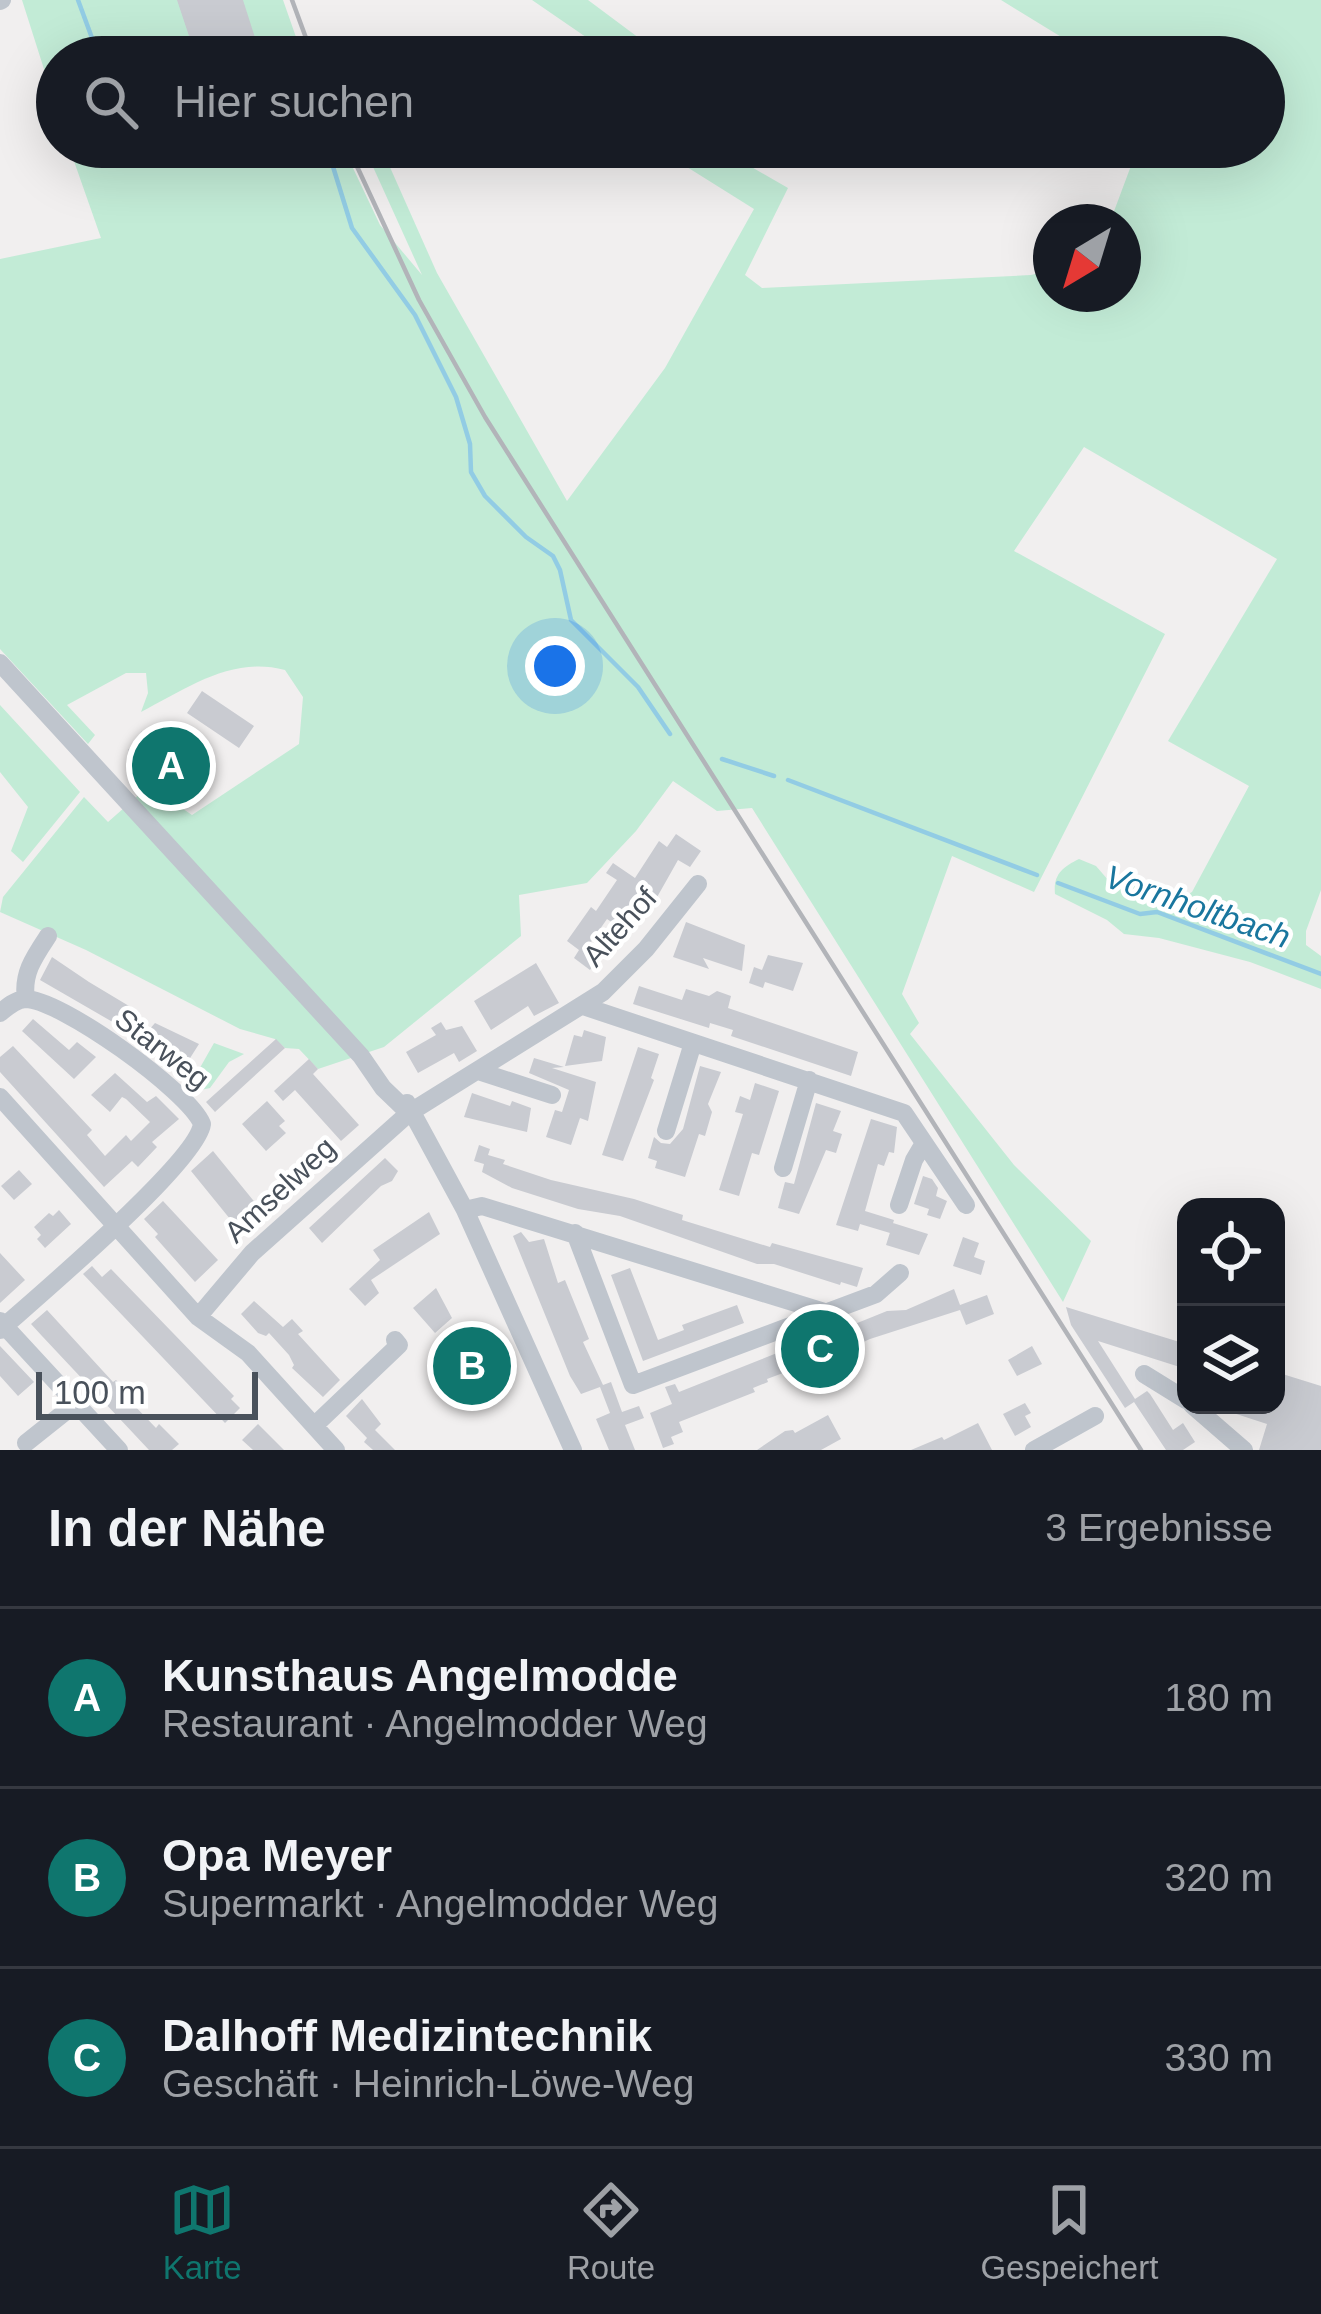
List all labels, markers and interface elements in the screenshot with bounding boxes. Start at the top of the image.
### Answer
search box [36,36,1285,168]
icon: search [78,69,144,135]
text: Hier suchen [174,76,414,127]
north arrow [1033,204,1141,312]
your location [525,636,585,696]
pin: A [132,721,210,811]
water label: Vornholtbach [1100,858,1295,955]
street label: Altehof [576,880,664,972]
street label: Starweg [109,1002,216,1095]
street label: Amselweg [218,1130,342,1249]
map controls [1177,1198,1285,1414]
button: locate [1177,1198,1285,1306]
pin: C [781,1304,859,1394]
button: layers [1177,1306,1285,1414]
pin: B [433,1321,511,1411]
scale bar [36,1366,258,1419]
text: 100 m [54,1374,146,1411]
text: In der Nähe [48,1500,326,1557]
text: 3 Ergebnisse [1045,1506,1273,1549]
text: Kunsthaus Angelmodde [162,1650,678,1701]
text: A [73,1676,101,1719]
text: 180 m [1165,1676,1273,1719]
text: Restaurant · Angelmodder Weg [162,1702,708,1745]
text: Opa Meyer [162,1830,392,1881]
text: B [73,1856,101,1899]
text: 320 m [1165,1856,1273,1899]
text: Supermarkt · Angelmodder Weg [162,1882,718,1925]
text: Dalhoff Medizintechnik [162,2010,652,2061]
text: C [73,2036,101,2079]
text: 330 m [1165,2036,1273,2079]
text: Geschäft · Heinrich-Löwe-Weg [162,2062,694,2105]
tab: Karte [163,2177,242,2287]
tab: Route [567,2177,655,2287]
tab: Gespeichert [980,2177,1158,2287]

